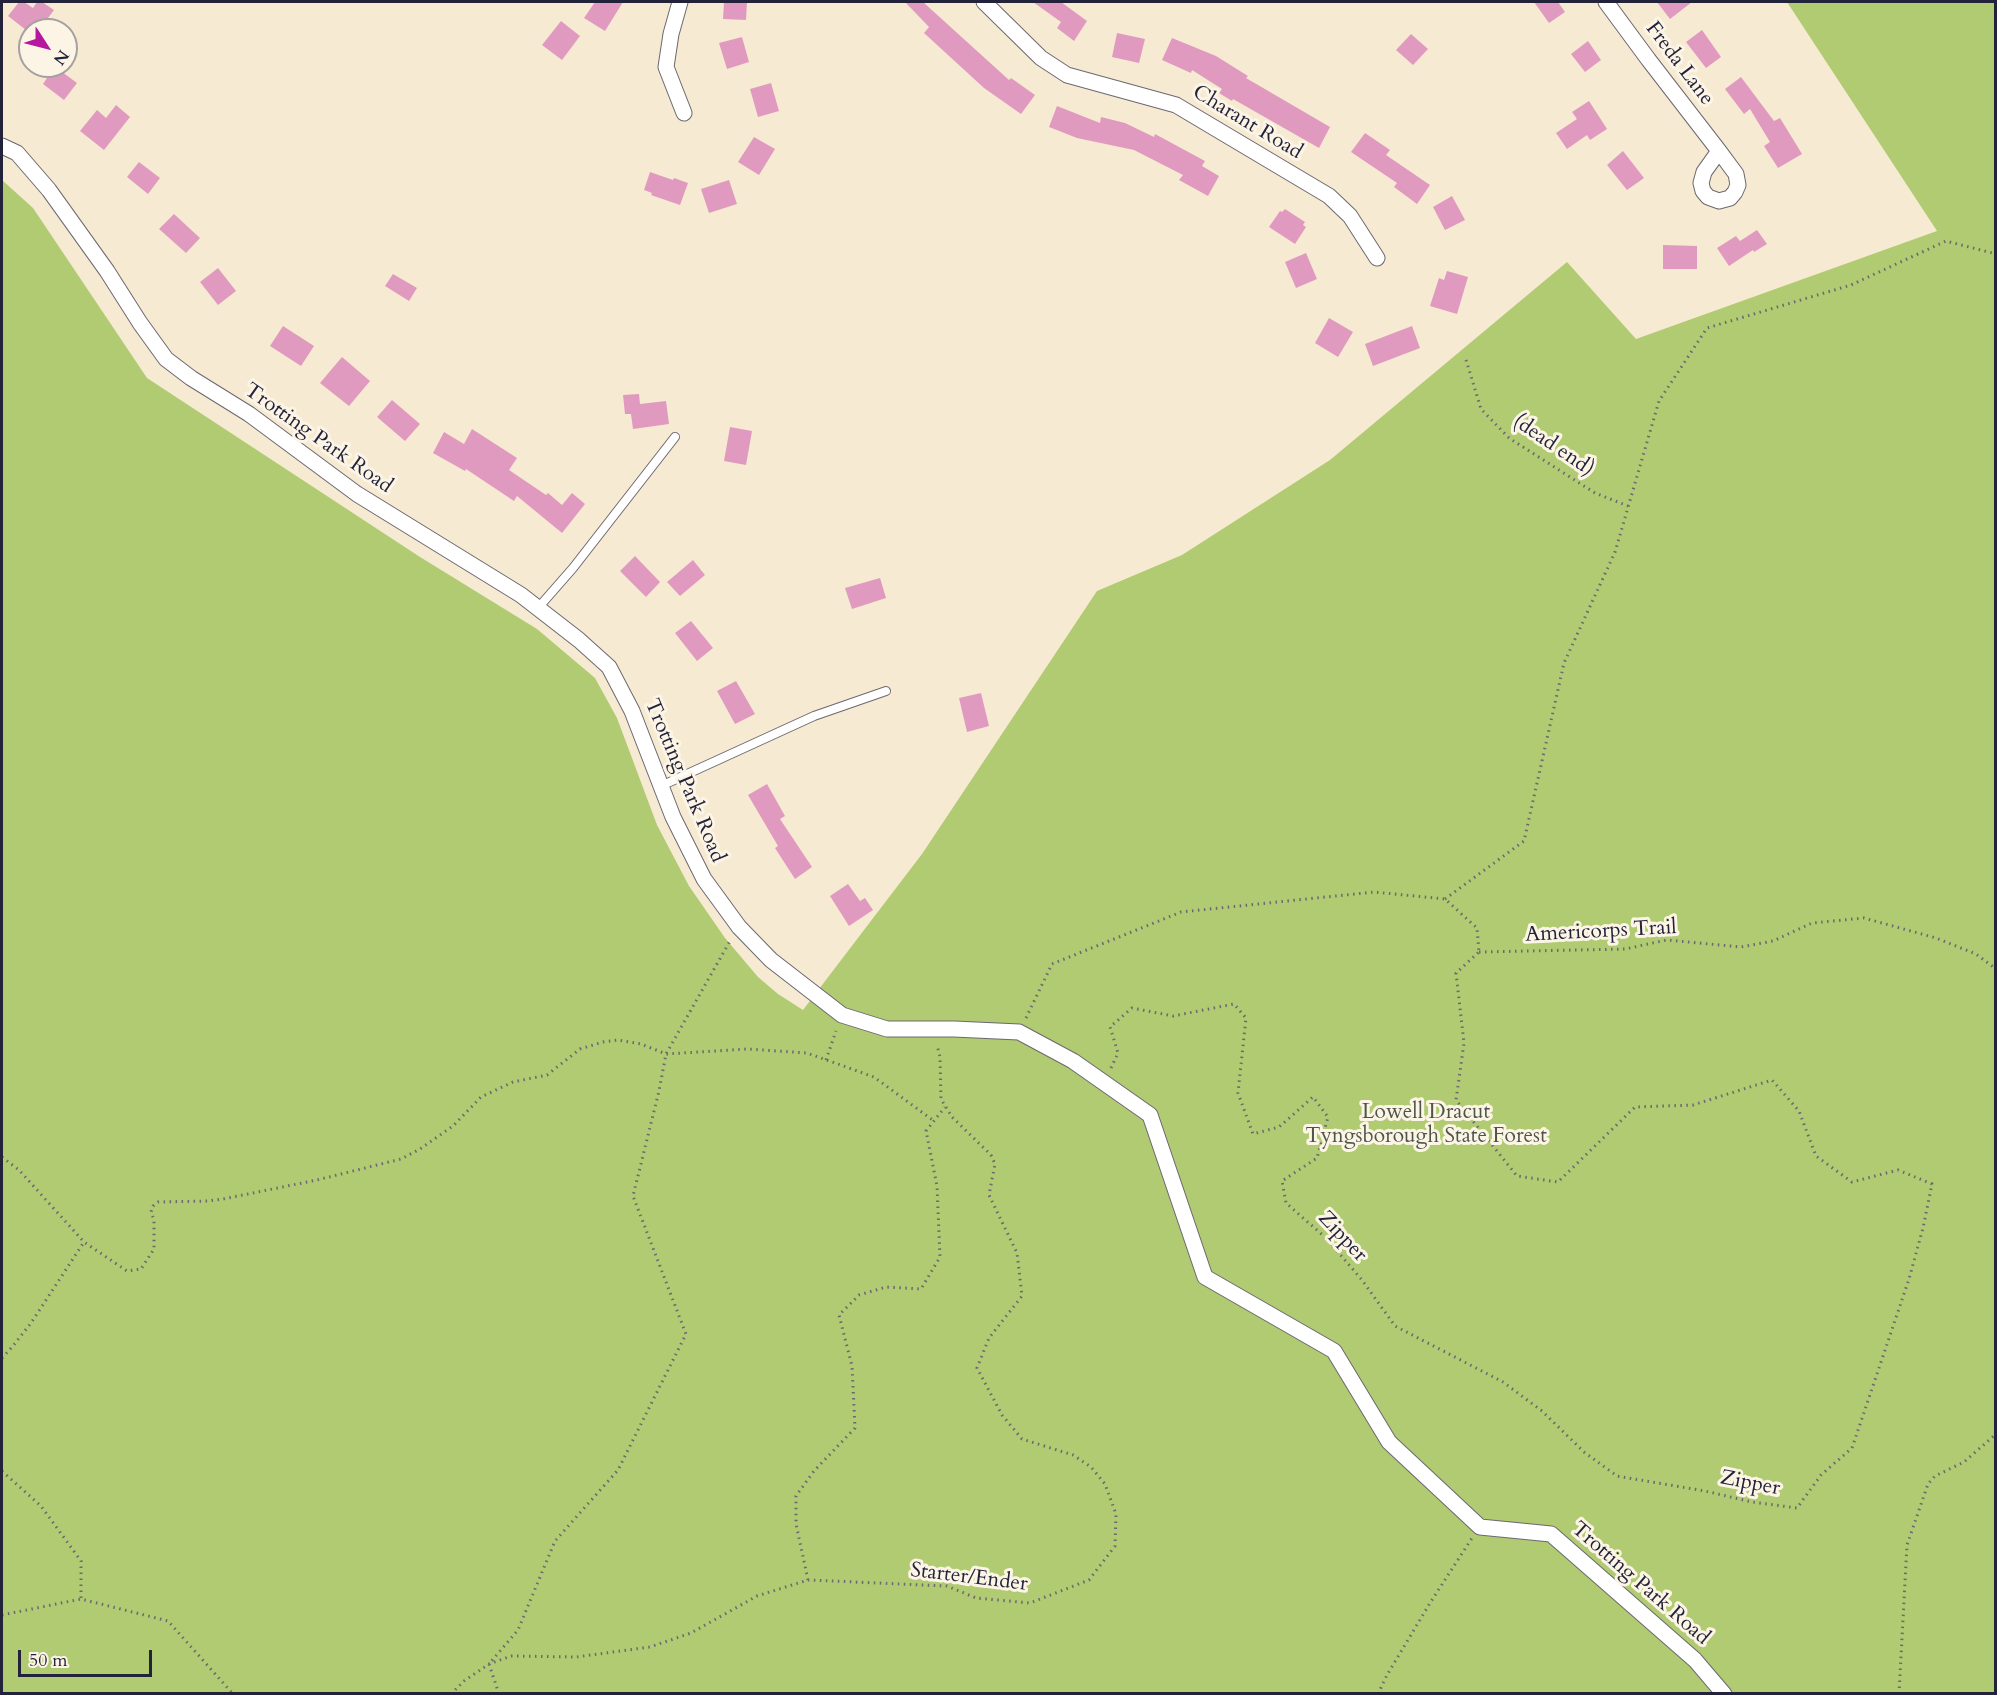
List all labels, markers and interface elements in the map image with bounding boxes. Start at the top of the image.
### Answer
street label: Freda Lane [1639,17,1719,111]
north arrow [18,18,78,78]
text: N [48,45,74,69]
street label: Charant Road [1187,80,1307,166]
street label: Trotting Park Road [239,378,397,500]
street label: (dead end) [1508,410,1598,482]
street label: Trotting Park Road [638,695,730,867]
street label: Americorps Trail [1525,915,1677,949]
park label: Lowell Dracut Tyngsborough State Forest [1305,1100,1547,1150]
street label: Zipper [1312,1206,1372,1268]
street label: Zipper [1718,1466,1782,1502]
street label: Trotting Park Road [1566,1517,1714,1651]
street label: Starter/Ender [909,1558,1029,1598]
scale bar [21,1638,154,1676]
text: 50 m [29,1648,68,1673]

